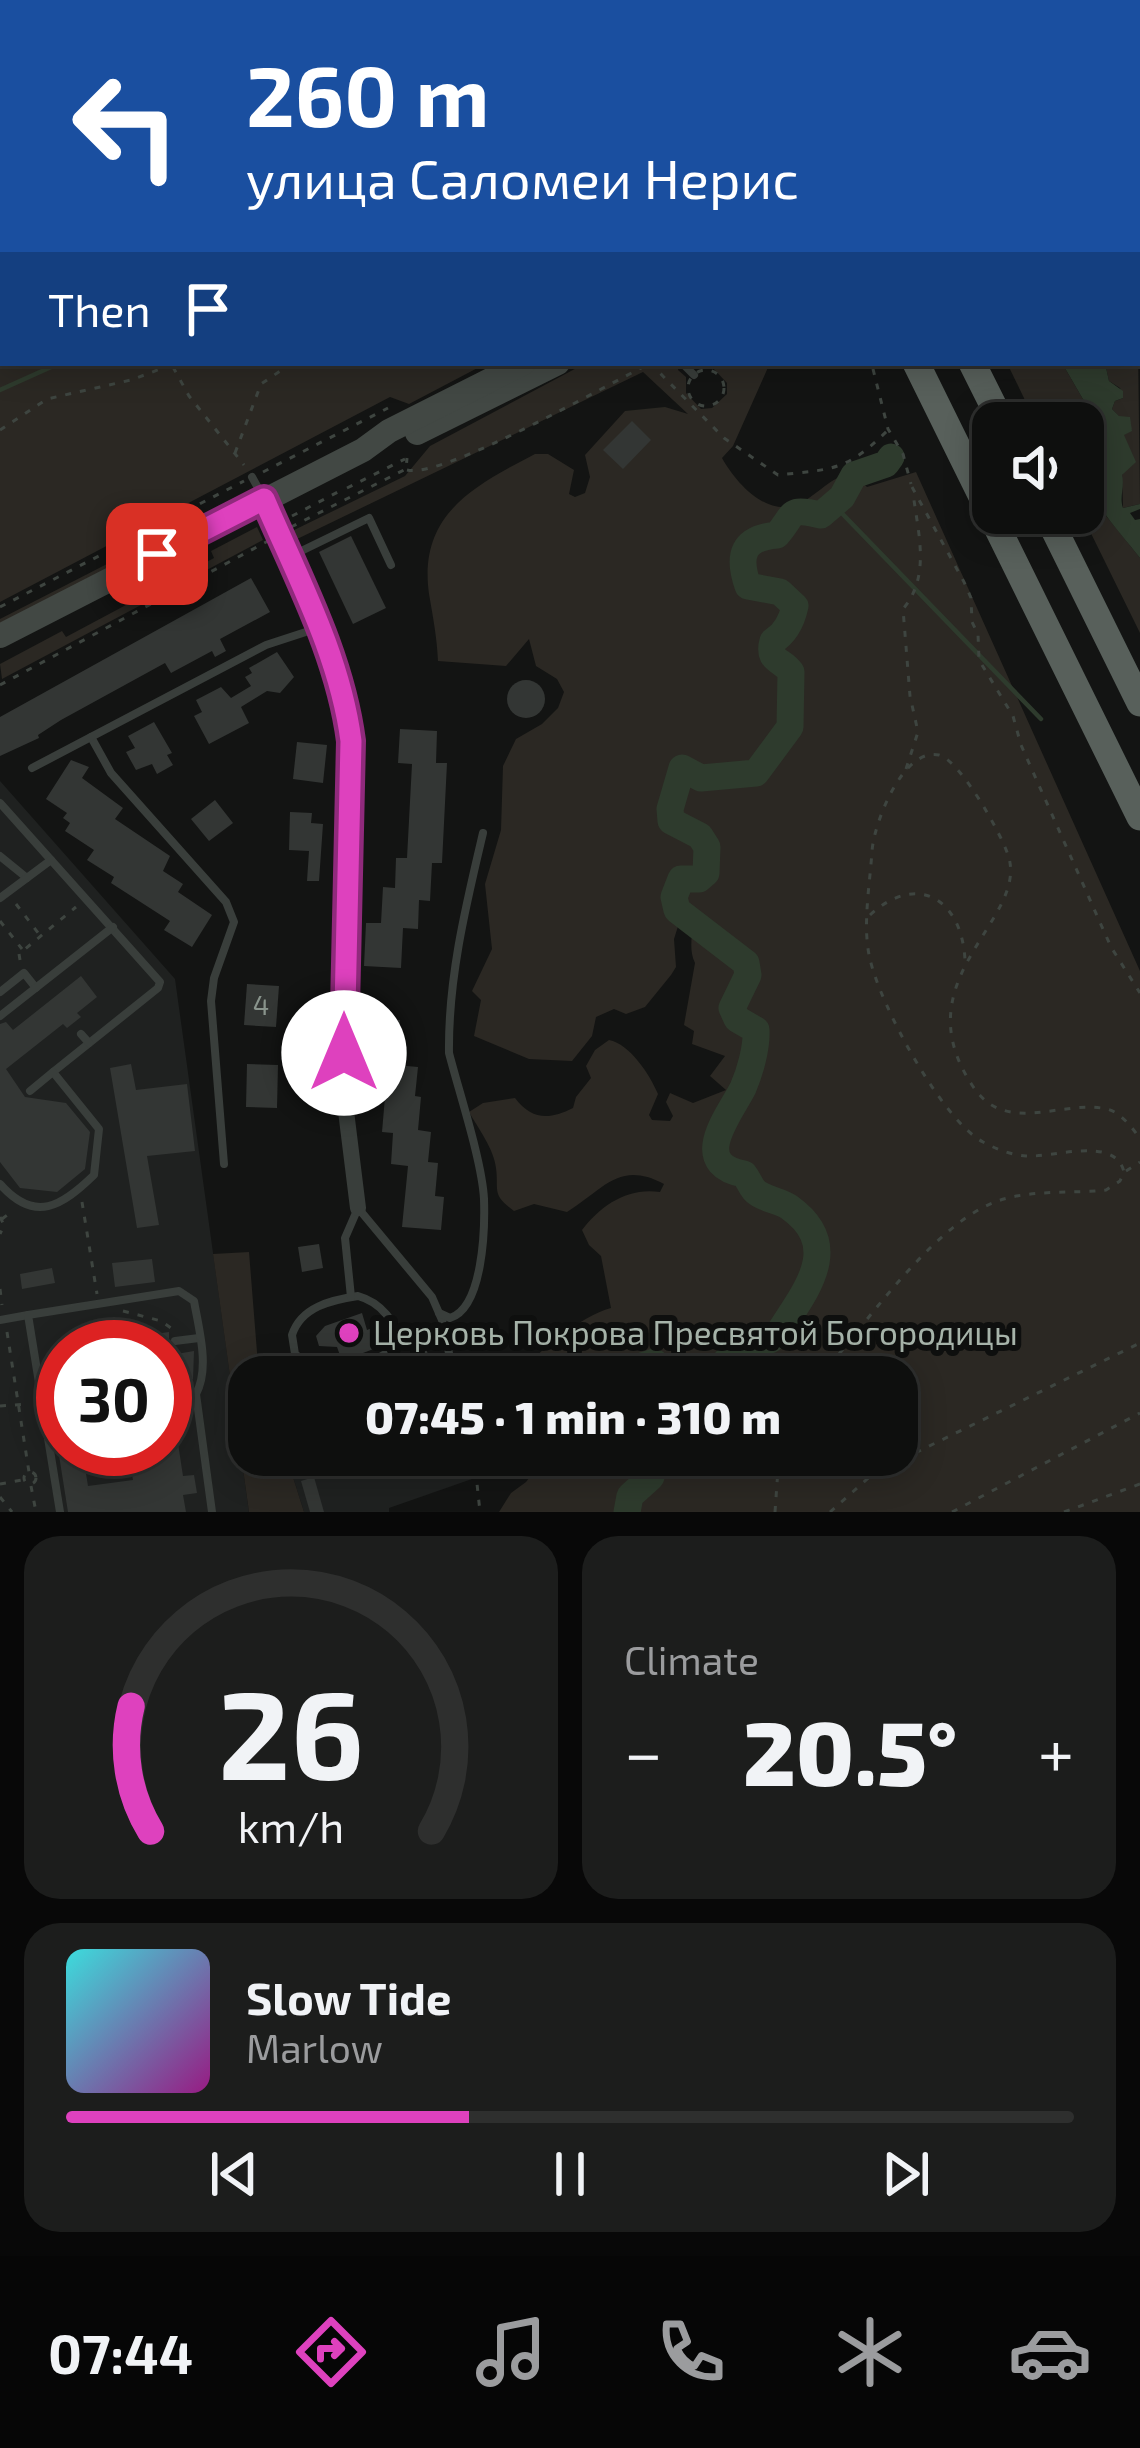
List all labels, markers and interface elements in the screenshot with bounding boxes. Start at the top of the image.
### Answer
text: 260 m [246,43,490,144]
icon: left [48,48,204,204]
text: улица Саломеи Нерис [246,145,799,210]
icon: arrive [175,276,241,342]
text: Then [48,282,151,336]
map controls [972,402,1104,534]
button: sound [972,402,1104,534]
pin [106,503,208,605]
icon: arrive [124,521,190,587]
house number: 4 [253,988,269,1020]
position arrow [281,990,407,1116]
place label: Церковь Покрова Пресвятой Богородицы [373,1312,1018,1352]
speed limit sign: 30 [36,1320,192,1476]
marker: Церковь Покрова Пресвятой Богородицы [336,1320,362,1346]
text: 07:45 · 1 min · 310 m [365,1389,781,1443]
text: Climate [624,1636,759,1683]
text: 26 [218,1655,364,1805]
text: 20.5° [743,1696,957,1804]
text: − [624,1711,663,1790]
text: + [1038,1711,1074,1790]
text: km/h [238,1799,344,1851]
text: Slow Tide [246,1970,451,2024]
text: Marlow [246,2024,383,2071]
icon: previous [201,2141,267,2207]
icon: pause [537,2141,603,2207]
icon: next [873,2141,939,2207]
icon: directions [289,2310,373,2394]
icon: music [469,2310,553,2394]
icon: phone [649,2310,733,2394]
icon: climate [828,2310,912,2394]
icon: car [1008,2310,1092,2394]
text: 07:44 [48,2320,193,2385]

